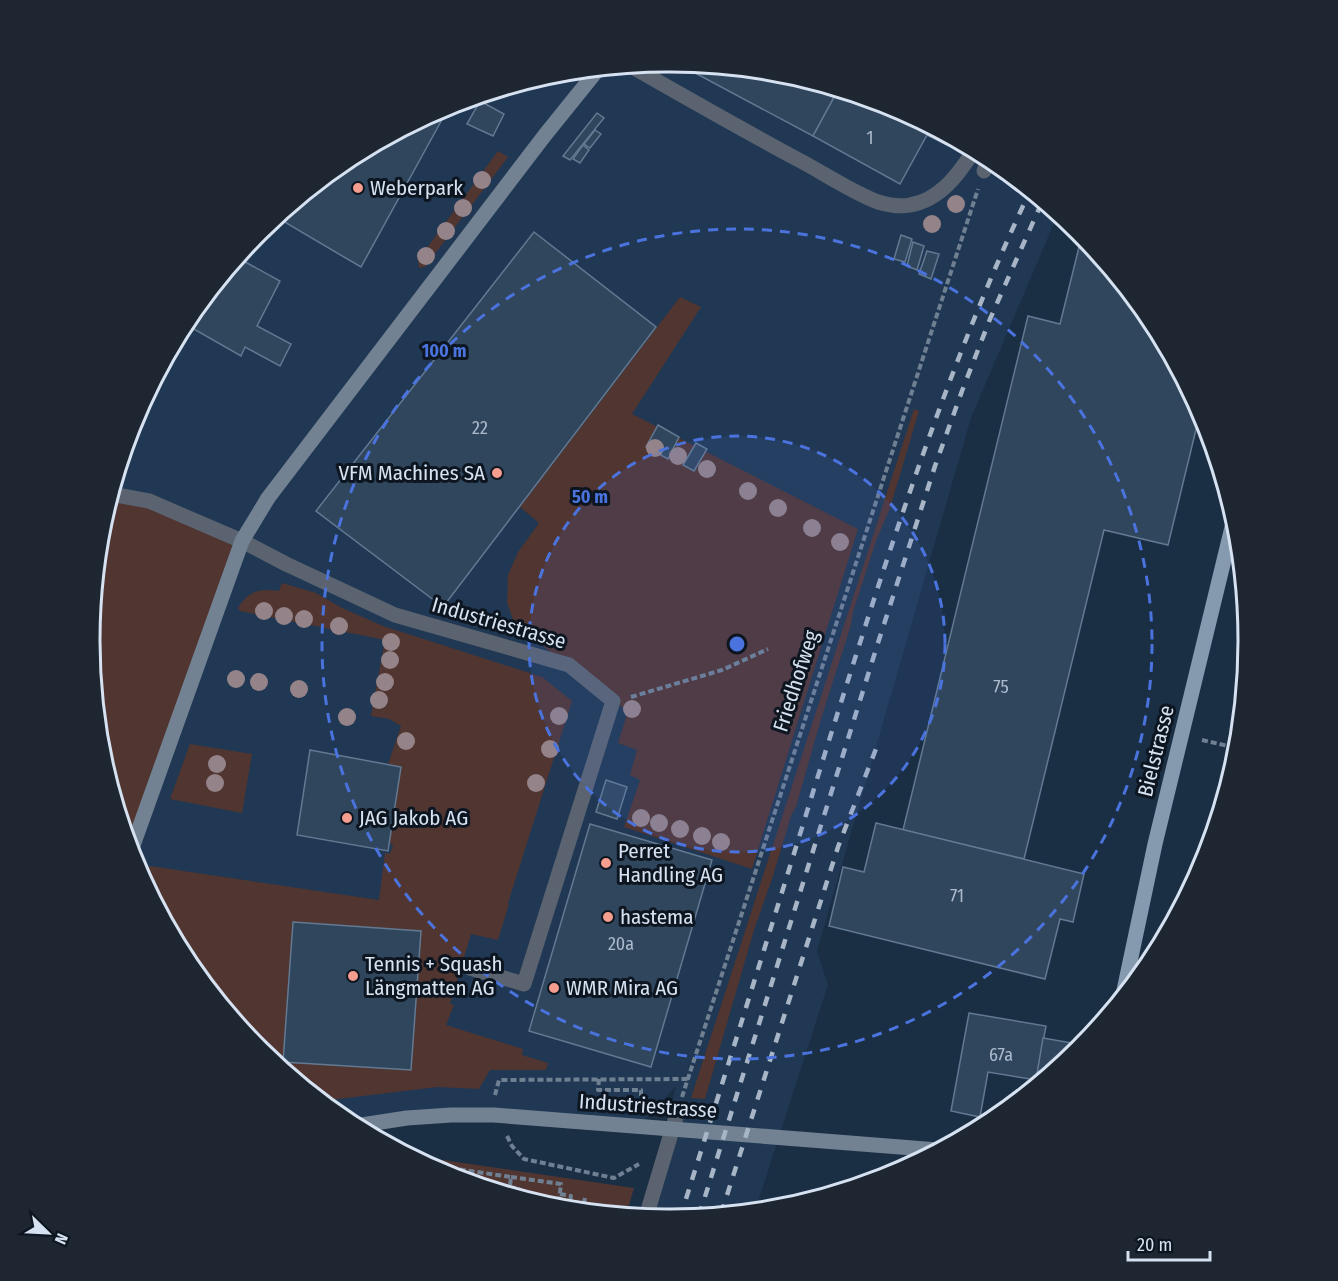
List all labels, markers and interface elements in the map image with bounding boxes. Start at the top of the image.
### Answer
house number: 1 [866,127,874,149]
place label: Weberpark [370,175,463,201]
marker: Weberpark [351,181,365,195]
text: 100 m [422,340,466,362]
house number: 22 [472,417,488,439]
place label: VFM Machines SA [338,460,485,486]
marker: VFM Machines SA [490,466,504,480]
text: 50 m [572,486,608,508]
street label: Industriestrasse [429,591,569,655]
street label: Friedhofweg [767,627,825,735]
centre of rings [727,634,747,654]
house number: 75 [993,676,1009,698]
street label: Bielstrasse [1132,703,1180,799]
place label: JAG Jakob AG [359,805,468,831]
marker: JAG Jakob AG [340,811,354,825]
place label: Perret Handling AG [618,838,723,888]
marker: Perret Handling AG [599,856,613,870]
house number: 71 [950,885,964,907]
place label: hastema [620,904,694,930]
marker: hastema [601,910,615,924]
house number: 20a [608,933,634,955]
place label: Tennis + Squash Längmatten AG [365,951,503,1001]
marker: Tennis + Squash Längmatten AG [346,969,360,983]
place label: WMR Mira AG [566,975,678,1001]
marker: WMR Mira AG [547,981,561,995]
house number: 67a [989,1044,1013,1066]
street label: Industriestrasse [578,1088,718,1124]
north arrow [18,1203,78,1263]
scale bar [1128,1224,1210,1262]
text: N [51,1231,72,1247]
text: 20 m [1137,1234,1172,1256]

